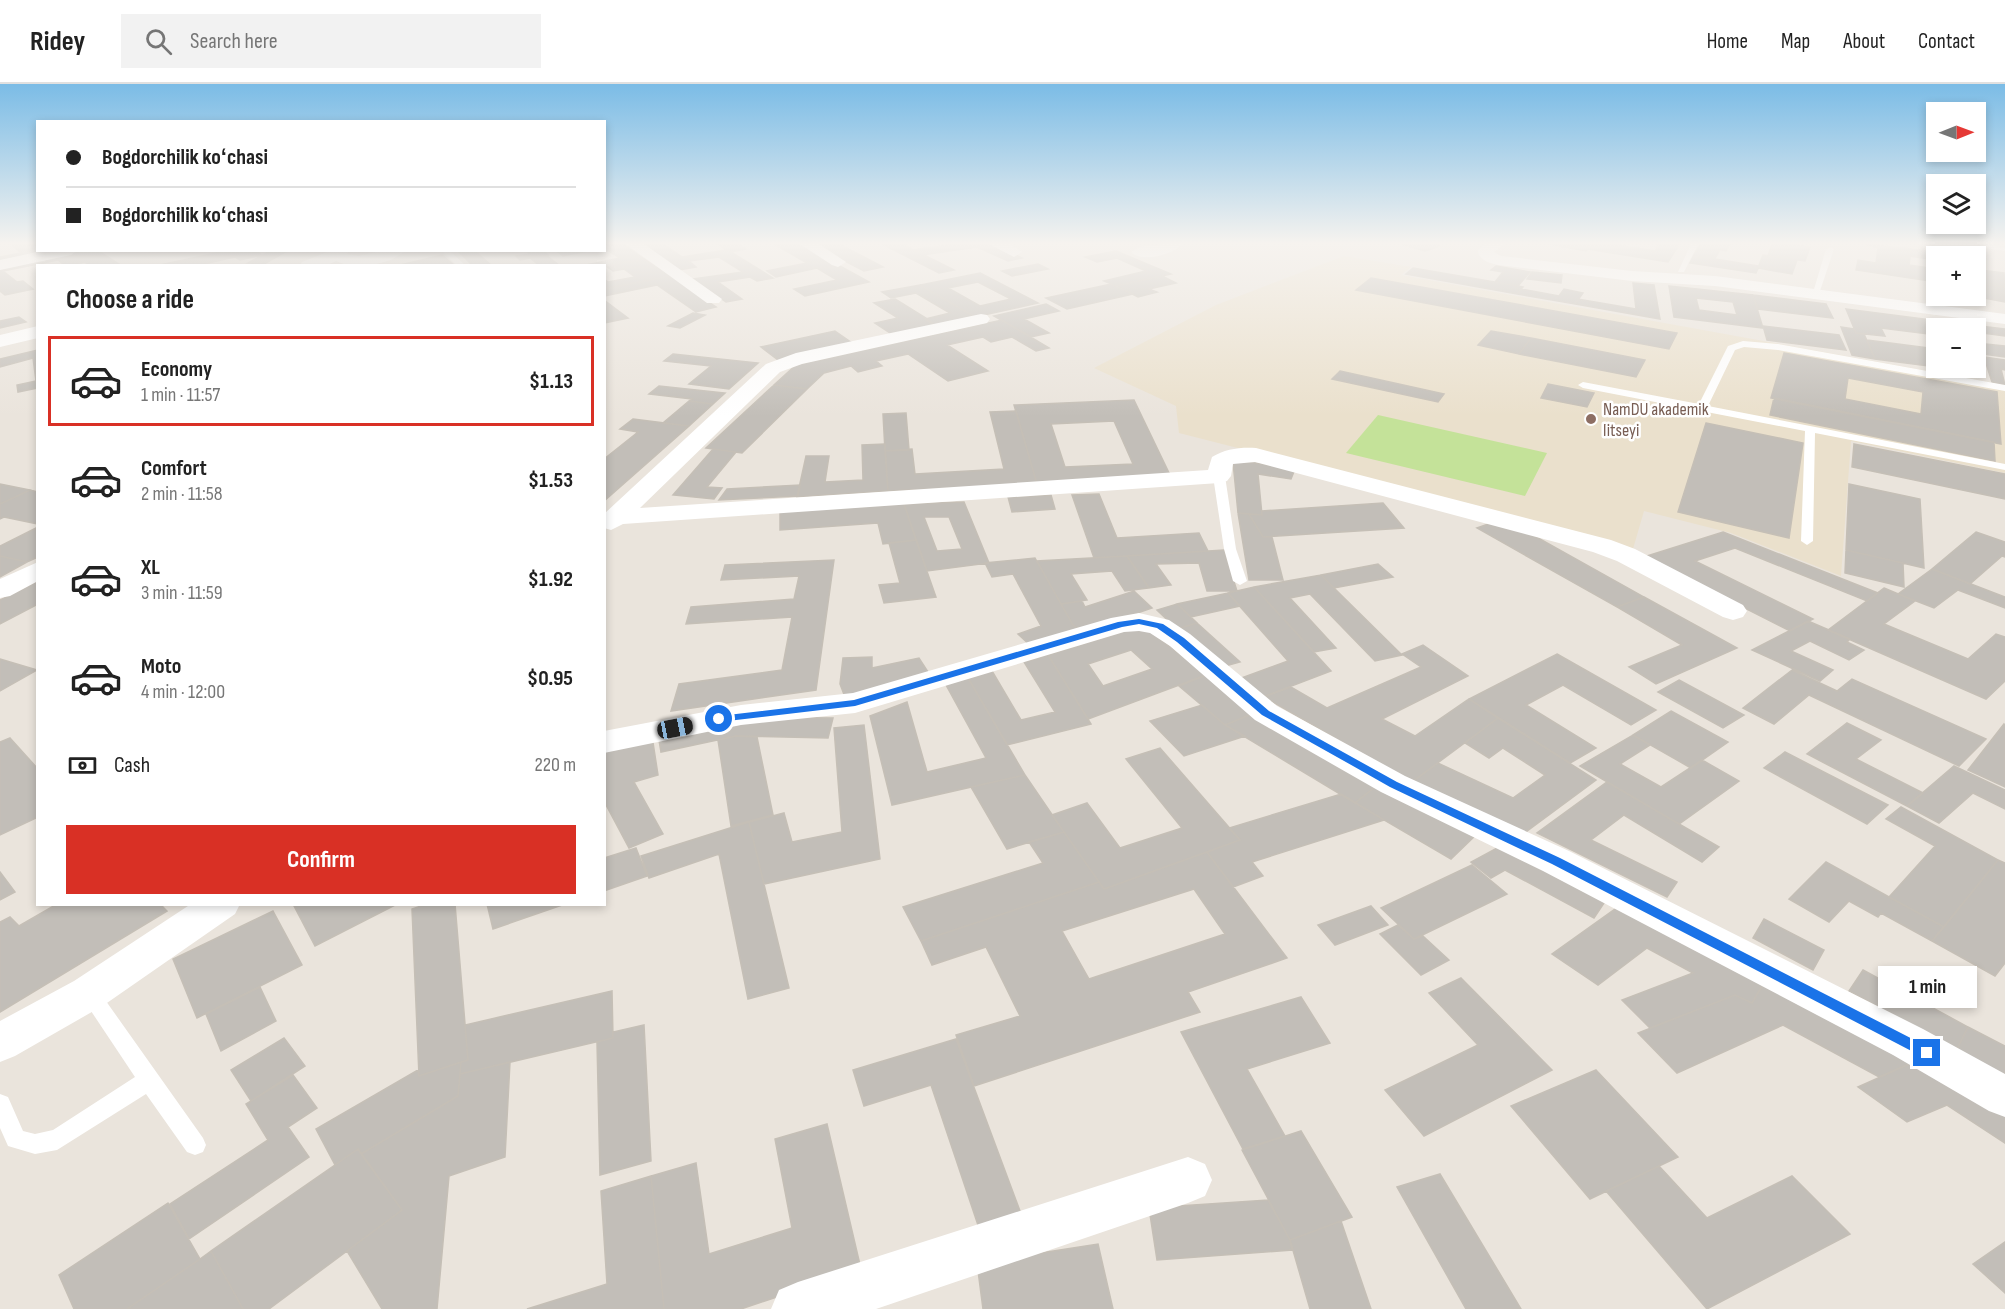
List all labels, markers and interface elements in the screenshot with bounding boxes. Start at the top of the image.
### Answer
search box [121,14,541,68]
text: Ridey [30,25,85,58]
icon: search [142,25,175,58]
text: Search here [190,28,278,55]
text: Home [1707,29,1748,54]
text: Map [1781,29,1810,54]
text: About [1843,29,1885,54]
text: Contact [1918,29,1975,54]
north arrow [1926,102,1986,162]
map controls [1926,102,1986,378]
text: Bogdorchilik koʻchasi [102,144,268,171]
button: layers [1926,174,1986,234]
text: Bogdorchilik koʻchasi [102,202,268,229]
button: + [1926,246,1986,306]
text: Choose a ride [66,284,194,316]
button: − [1926,318,1986,378]
icon: car [69,354,123,408]
text: Economy [141,356,212,383]
text: $1.13 [529,368,573,395]
text: 1 min · 11:57 [141,383,220,407]
place label: NamDU akademik litseyi [1603,399,1709,441]
marker: NamDU akademik litseyi [1584,412,1598,426]
icon: car [69,453,123,507]
text: Comfort [141,455,207,482]
text: $1.53 [528,467,573,494]
text: 2 min · 11:58 [141,482,222,506]
icon: car [69,552,123,606]
text: XL [141,554,160,581]
text: $1.92 [528,566,573,593]
text: 3 min · 11:59 [141,581,223,605]
icon: car [69,651,123,705]
text: Moto [141,653,181,680]
text: $0.95 [527,665,573,692]
text: 4 min · 12:00 [141,680,225,704]
route start [705,705,732,732]
car [656,716,694,740]
icon: cash [66,749,99,782]
text: Cash [114,752,150,779]
text: 220 m [535,753,576,777]
button: Confirm [66,825,576,894]
callout: 1 min [1878,966,1976,1008]
text: 1 min [1909,975,1946,999]
route end [1913,1039,1940,1066]

